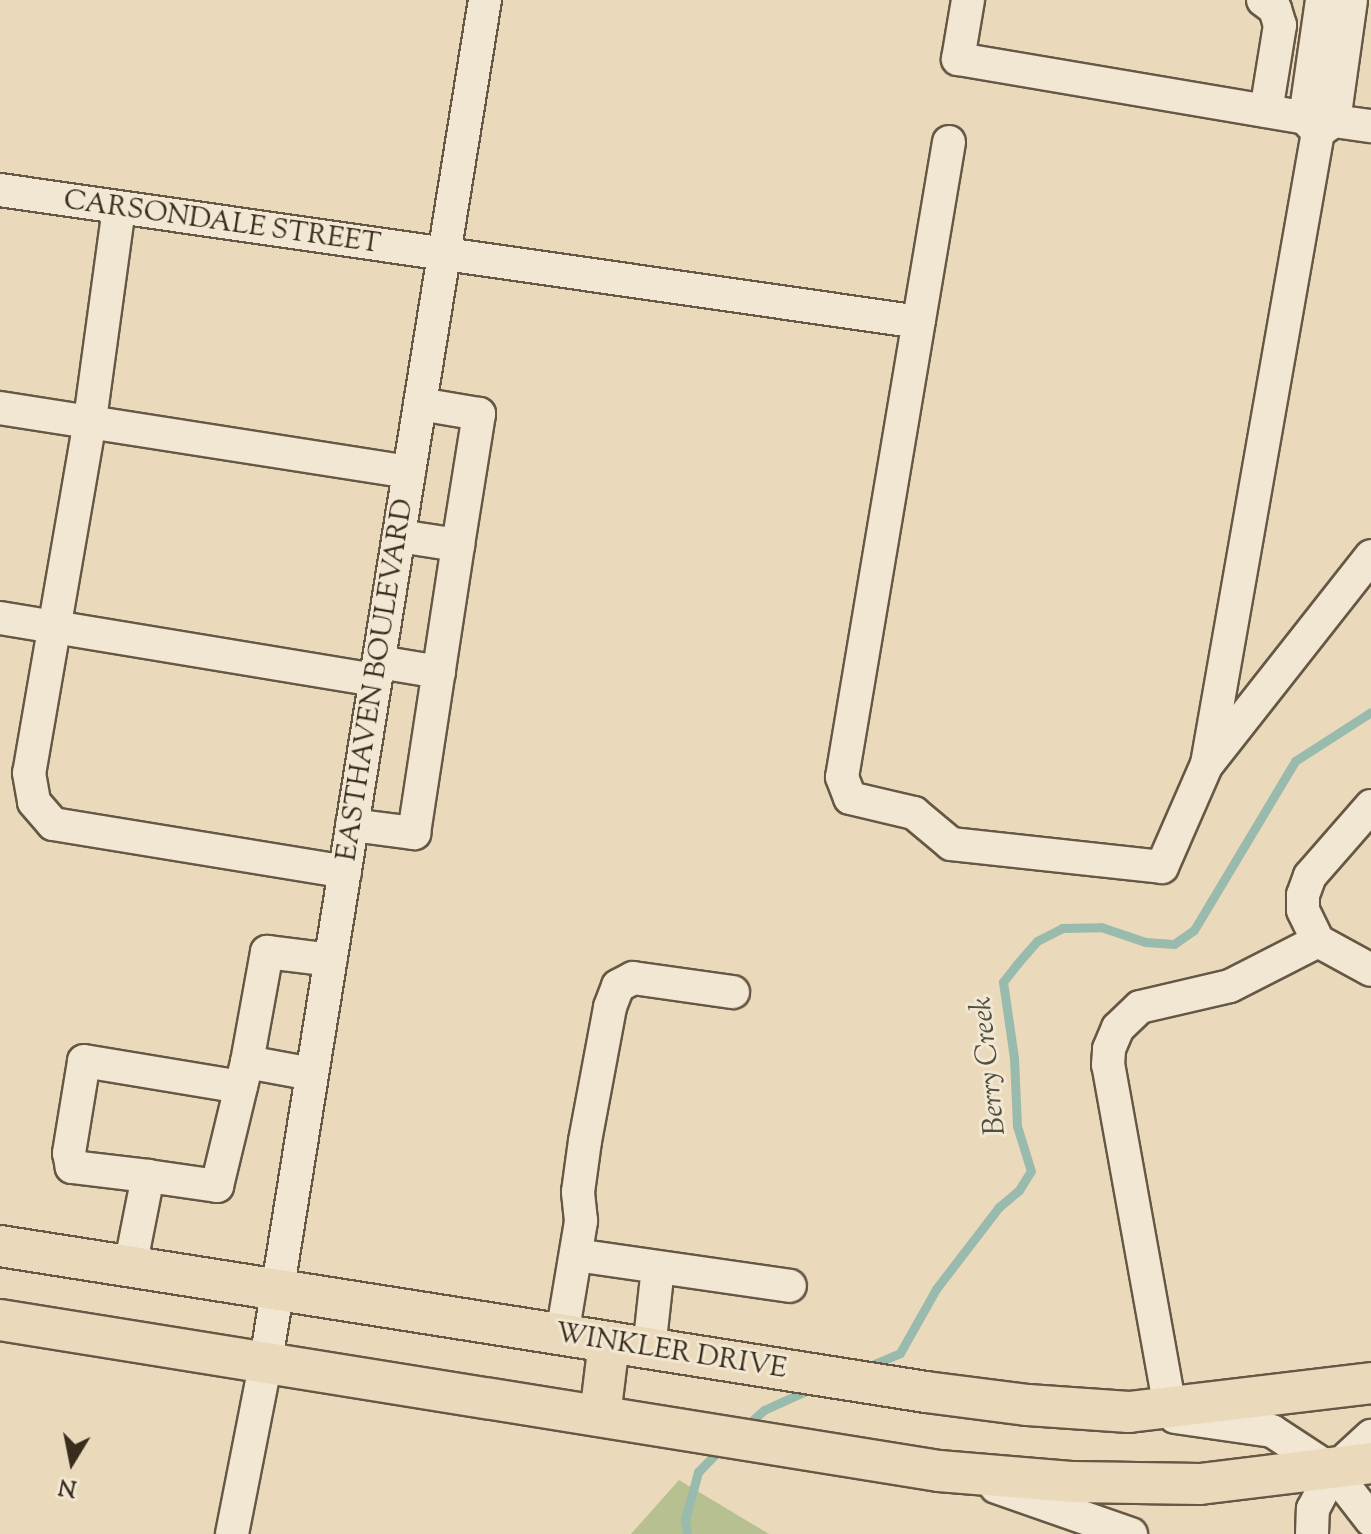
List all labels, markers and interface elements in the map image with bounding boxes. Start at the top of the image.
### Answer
street label: CARSONDALE STREET [61,184,383,262]
street label: EASTHAVEN BOULEVARD [331,497,421,863]
water label: Berry Creek [965,995,1015,1137]
street label: WINKLER DRIVE [553,1317,789,1387]
north arrow [32,1422,112,1502]
text: N [56,1468,79,1503]

